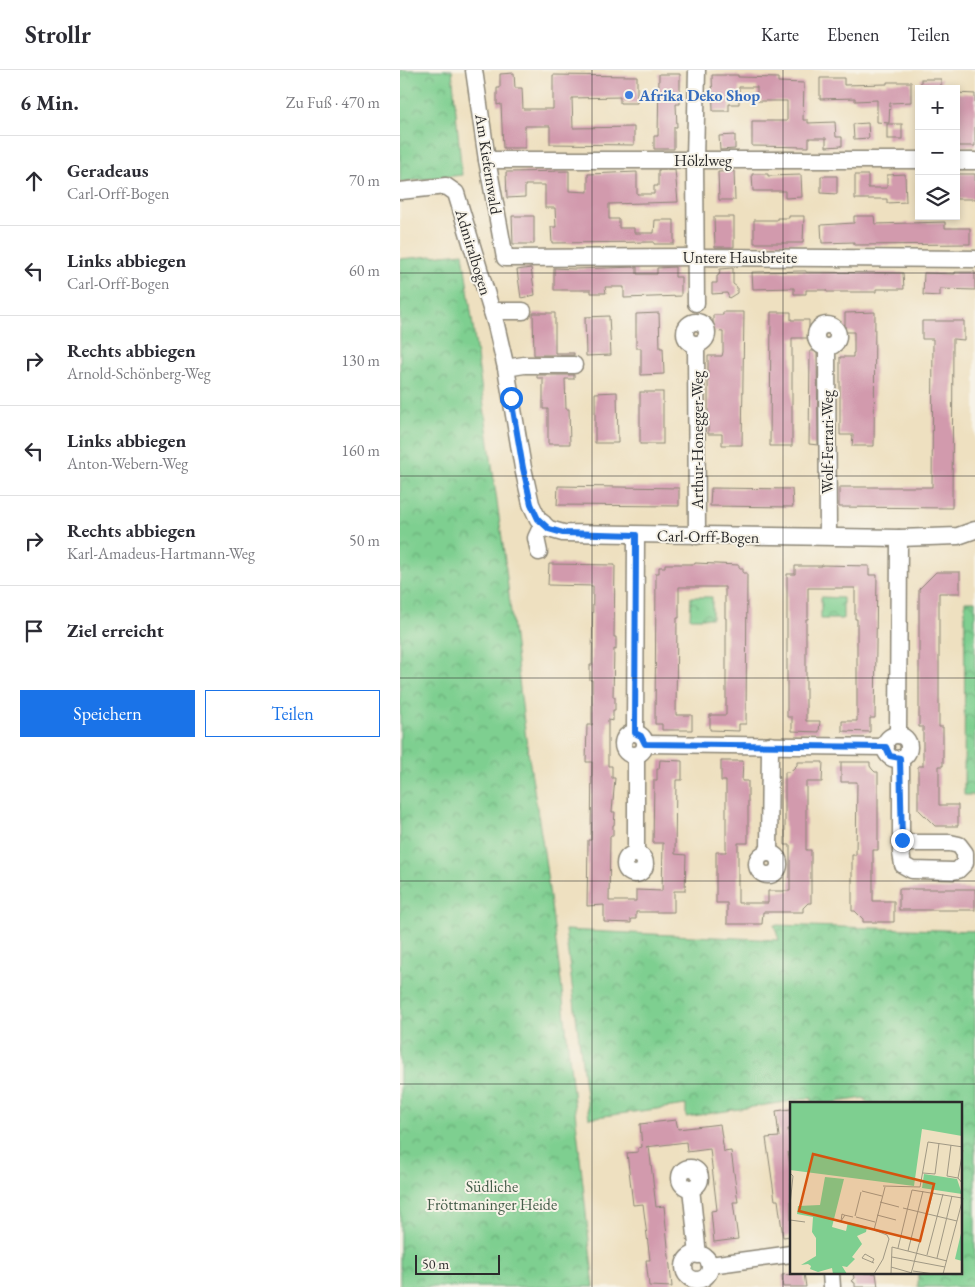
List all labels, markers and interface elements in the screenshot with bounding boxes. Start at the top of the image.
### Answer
text: Strollr [25,19,91,50]
text: Karte [761,23,799,46]
text: Ebenen [827,23,880,46]
text: Teilen [908,23,950,46]
place label: Afrika Deko Shop [638,85,760,106]
map controls [915,85,960,220]
button: + [915,85,960,130]
text: 6 Min. [20,89,79,116]
marker: Afrika Deko Shop [623,89,635,101]
text: Zu Fuß · 470 m [286,92,380,113]
street label: Am Kiefernwald [470,112,507,217]
button: − [915,130,960,175]
street label: Hölzlweg [674,150,733,171]
text: Geradeaus [67,158,149,183]
icon: ahead [20,167,48,195]
text: 70 m [349,170,380,191]
button: layers [915,175,960,220]
text: Carl-Orff-Bogen [67,183,169,204]
street label: Admiralbogen [450,206,497,298]
street label: Untere Hausbreite [683,247,797,268]
text: Links abbiegen [67,248,186,273]
icon: left [20,257,48,285]
text: 60 m [349,260,380,281]
text: Carl-Orff-Bogen [67,273,169,294]
text: Rechts abbiegen [67,338,196,363]
icon: right [20,347,48,375]
text: 130 m [341,350,380,371]
text: Arnold-Schönberg-Weg [67,363,211,384]
street label: Arthur-Honegger-Weg [687,370,708,510]
route start [500,387,523,410]
street label: Wolf-Ferrari-Weg [817,389,838,494]
text: Links abbiegen [67,428,186,453]
icon: left [20,437,48,465]
text: 160 m [341,440,380,461]
text: Anton-Webern-Weg [67,453,188,474]
text: Rechts abbiegen [67,518,196,543]
street label: Carl-Orff-Bogen [657,525,760,548]
icon: right [20,527,48,555]
text: 50 m [349,530,380,551]
text: Karl-Amadeus-Hartmann-Weg [67,543,255,564]
icon: arrive [20,617,48,645]
text: Ziel erreicht [67,618,164,643]
button: Speichern [20,690,195,737]
button: Teilen [205,690,380,737]
route end [891,829,914,852]
inset map [790,1102,962,1274]
park label: Südliche Fröttmaninger Heide [427,1176,557,1215]
scale bar [415,1252,500,1275]
text: 50 m [422,1255,449,1273]

